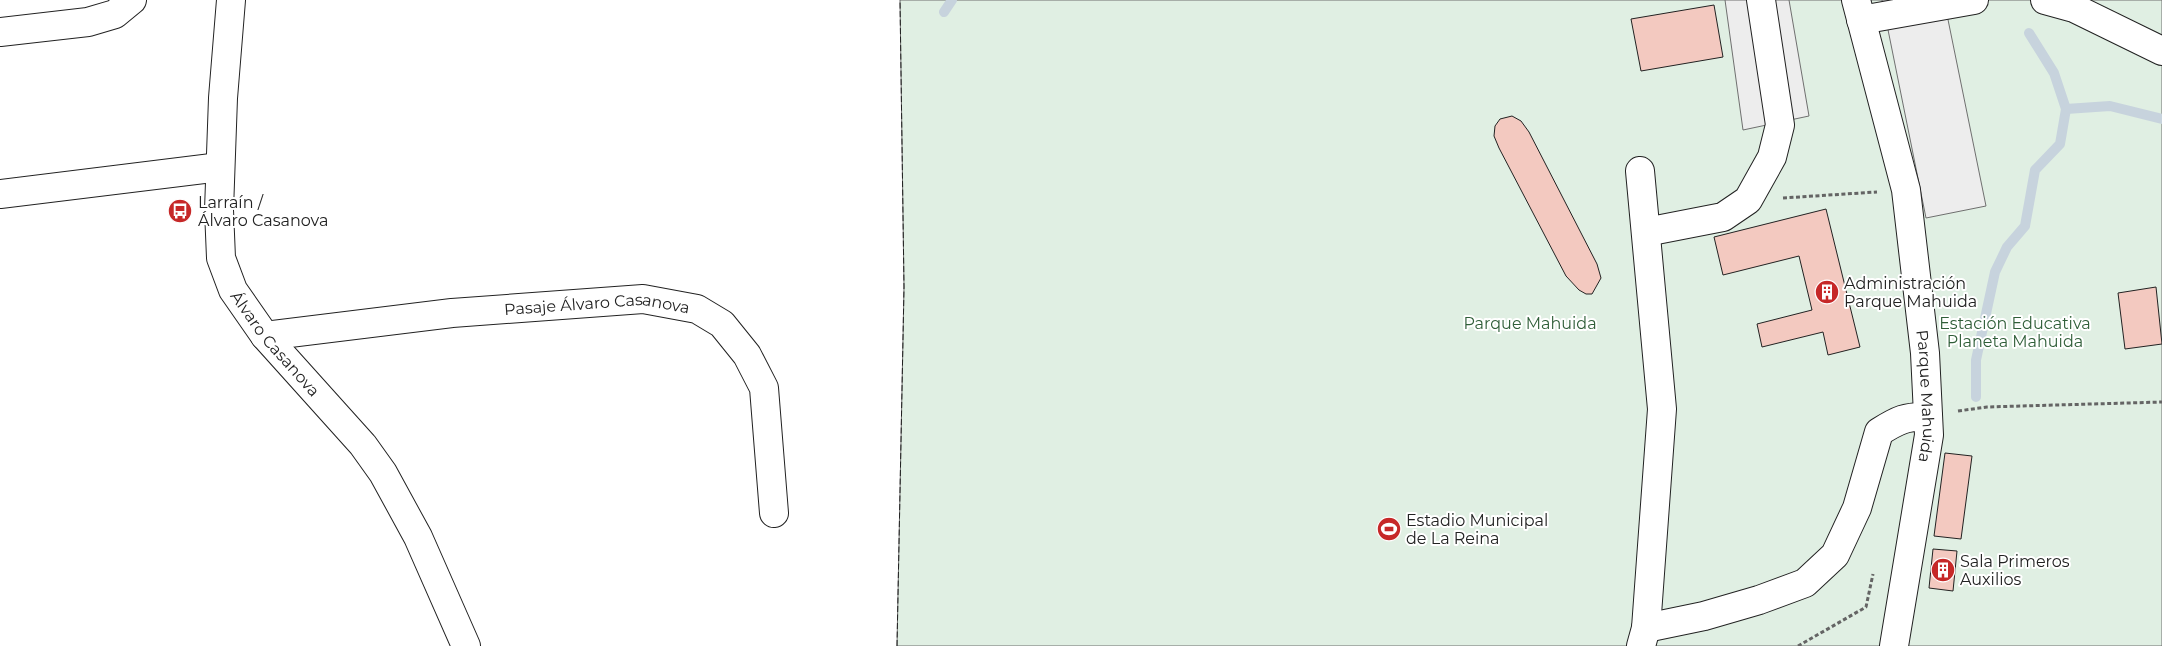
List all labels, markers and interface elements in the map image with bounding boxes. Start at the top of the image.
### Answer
place label: Larraín / Álvaro Casanova [198,193,328,230]
bus stop icon: Larraín / Álvaro Casanova [167,198,193,224]
place label: Administración Parque Mahuida [1844,274,1977,311]
building icon: Administración Parque Mahuida [1814,279,1840,305]
street label: Álvaro Casanova [227,287,324,400]
street label: Pasaje Álvaro Casanova [503,290,691,319]
park label: Parque Mahuida [1463,314,1597,333]
park label: Estación Educativa Planeta Mahuida [1939,314,2091,351]
street label: Parque Mahuida [1913,329,1939,464]
place label: Estadio Municipal de La Reina [1406,511,1548,548]
sports icon: Estadio Municipal de La Reina [1376,516,1402,542]
place label: Sala Primeros Auxilios [1960,552,2070,589]
building icon: Sala Primeros Auxilios [1930,557,1956,583]

